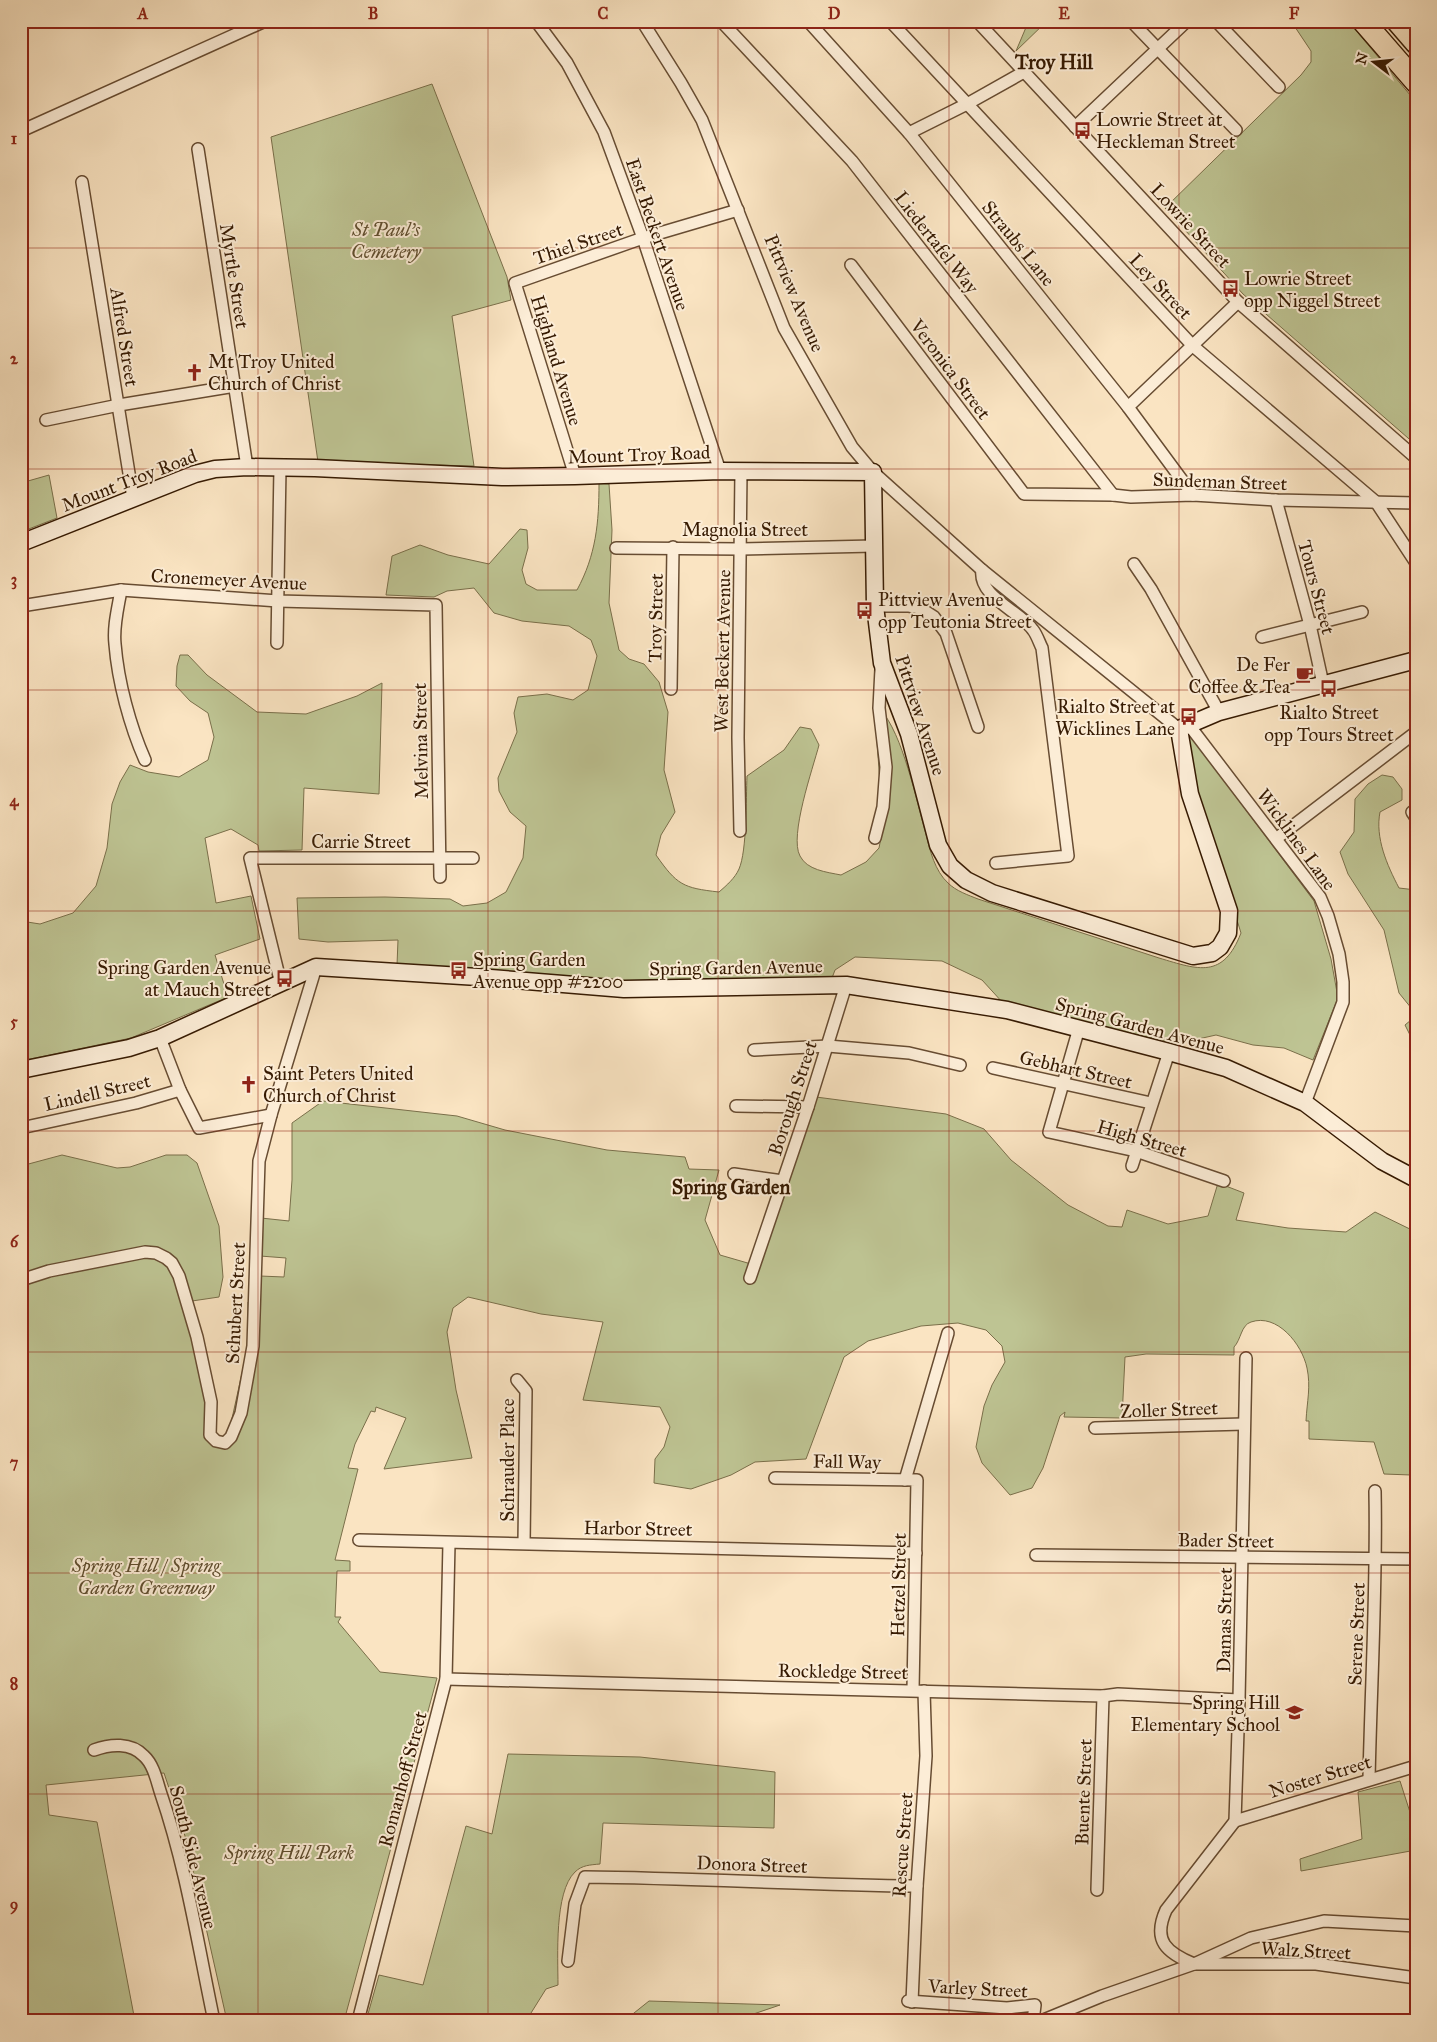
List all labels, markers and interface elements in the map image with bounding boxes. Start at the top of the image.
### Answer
text: A [137,4,149,23]
text: B [368,4,378,23]
text: C [598,4,609,23]
text: D [828,4,841,23]
text: E [1058,4,1070,23]
text: F [1289,4,1300,23]
north arrow [1350,38,1400,88]
district label: Troy Hill [1014,50,1094,75]
text: N [1352,50,1372,67]
place label: Lowrie Street at Heckleman Street [1096,108,1236,153]
bus stop icon: Lowrie Street at Heckleman Street [1072,120,1092,140]
text: 1 [11,129,18,148]
street label: East Beckert Avenue [621,155,694,313]
street label: Lowrie Street [1146,178,1236,273]
street label: Liedertafel Way [889,187,984,299]
street label: Straubs Lane [977,196,1060,291]
street label: Thiel Street [530,217,626,269]
park label: St Paul's Cemetery [351,218,422,263]
street label: Myrtle Street [215,222,254,331]
street label: Pittview Avenue [759,231,830,355]
street label: Ley Street [1124,248,1197,324]
place label: Lowrie Street opp Niggel Street [1244,267,1380,313]
bus stop icon: Lowrie Street opp Niggel Street [1220,279,1240,299]
street label: Alfred Street [105,285,144,389]
street label: Highland Avenue [525,292,587,429]
street label: Veronica Street [905,314,996,424]
text: 2 [10,349,19,368]
place label: Mt Troy United Church of Christ [208,350,341,395]
church icon: Mt Troy United Church of Christ [184,362,204,382]
street label: Mount Troy Road [567,440,711,468]
street label: Mount Troy Road [58,444,200,517]
street label: Sundeman Street [1152,468,1288,495]
street label: Magnolia Street [682,518,808,542]
street label: Tours Street [1293,537,1340,637]
street label: Cronemeyer Avenue [150,564,308,595]
street label: West Beckert Avenue [710,569,735,733]
text: 3 [11,570,17,590]
street label: Troy Street [643,573,668,663]
place label: Pittview Avenue opp Teutonia Street [878,588,1032,633]
bus stop icon: Pittview Avenue opp Teutonia Street [854,600,874,620]
street label: Pittview Avenue [890,652,951,778]
place label: De Fer Coffee & Tea [1188,653,1291,698]
cafe icon: De Fer Coffee & Tea [1294,665,1314,685]
bus stop icon: Rialto Street opp Tours Street [1319,679,1339,699]
street label: Melvina Street [408,682,433,799]
place label: Rialto Street at Wicklines Lane [1055,695,1175,740]
place label: Rialto Street opp Tours Street [1264,701,1394,746]
bus stop icon: Rialto Street at Wicklines Lane [1179,707,1199,727]
street label: Wicklines Lane [1252,784,1341,895]
text: 4 [10,791,20,811]
street label: Carrie Street [311,830,411,853]
place label: Spring Garden Avenue opp #2200 [472,948,623,993]
street label: Spring Garden Avenue [649,954,823,982]
place label: Spring Garden Avenue at Mauch Street [97,956,271,1001]
bus stop icon: Spring Garden Avenue opp #2200 [449,960,469,980]
bus stop icon: Spring Garden Avenue at Mauch Street [275,968,295,988]
street label: Spring Garden Avenue [1053,992,1227,1060]
text: 5 [10,1012,18,1031]
street label: Borough Street [763,1037,823,1159]
street label: Gebhart Street [1017,1045,1135,1094]
place label: Saint Peters United Church of Christ [263,1062,414,1107]
street label: Lindell Street [42,1069,153,1116]
church icon: Saint Peters United Church of Christ [239,1074,259,1094]
street label: High Street [1094,1115,1190,1163]
district label: Spring Garden [672,1175,790,1200]
text: 6 [10,1232,19,1251]
street label: Schubert Street [221,1241,250,1364]
street label: Zoller Street [1120,1396,1219,1423]
street label: Schrauder Place [496,1398,519,1522]
street label: Fall Way [813,1449,882,1474]
text: 7 [10,1453,19,1472]
street label: Harbor Street [583,1516,693,1541]
street label: Bader Street [1178,1528,1275,1553]
street label: Hetzel Street [886,1533,911,1637]
park label: Spring Hill / Spring Garden Greenway [71,1554,222,1599]
street label: Damas Street [1212,1567,1237,1673]
street label: Serene Street [1343,1582,1370,1686]
street label: Rockledge Street [778,1659,909,1685]
text: 8 [10,1674,18,1693]
place label: Spring Hill Elementary School [1131,1691,1281,1736]
school or university icon: Spring Hill Elementary School [1284,1703,1304,1723]
street label: Romanhoff Street [373,1708,432,1850]
street label: Buente Street [1070,1738,1097,1846]
street label: Noster Street [1266,1750,1374,1803]
street label: South Side Avenue [165,1783,222,1931]
street label: Rescue Street [887,1791,918,1898]
park label: Spring Hill Park [223,1841,354,1865]
street label: Donora Street [696,1851,808,1878]
text: 9 [10,1895,18,1915]
street label: Walz Street [1260,1937,1352,1964]
street label: Varley Street [927,1974,1029,2003]

